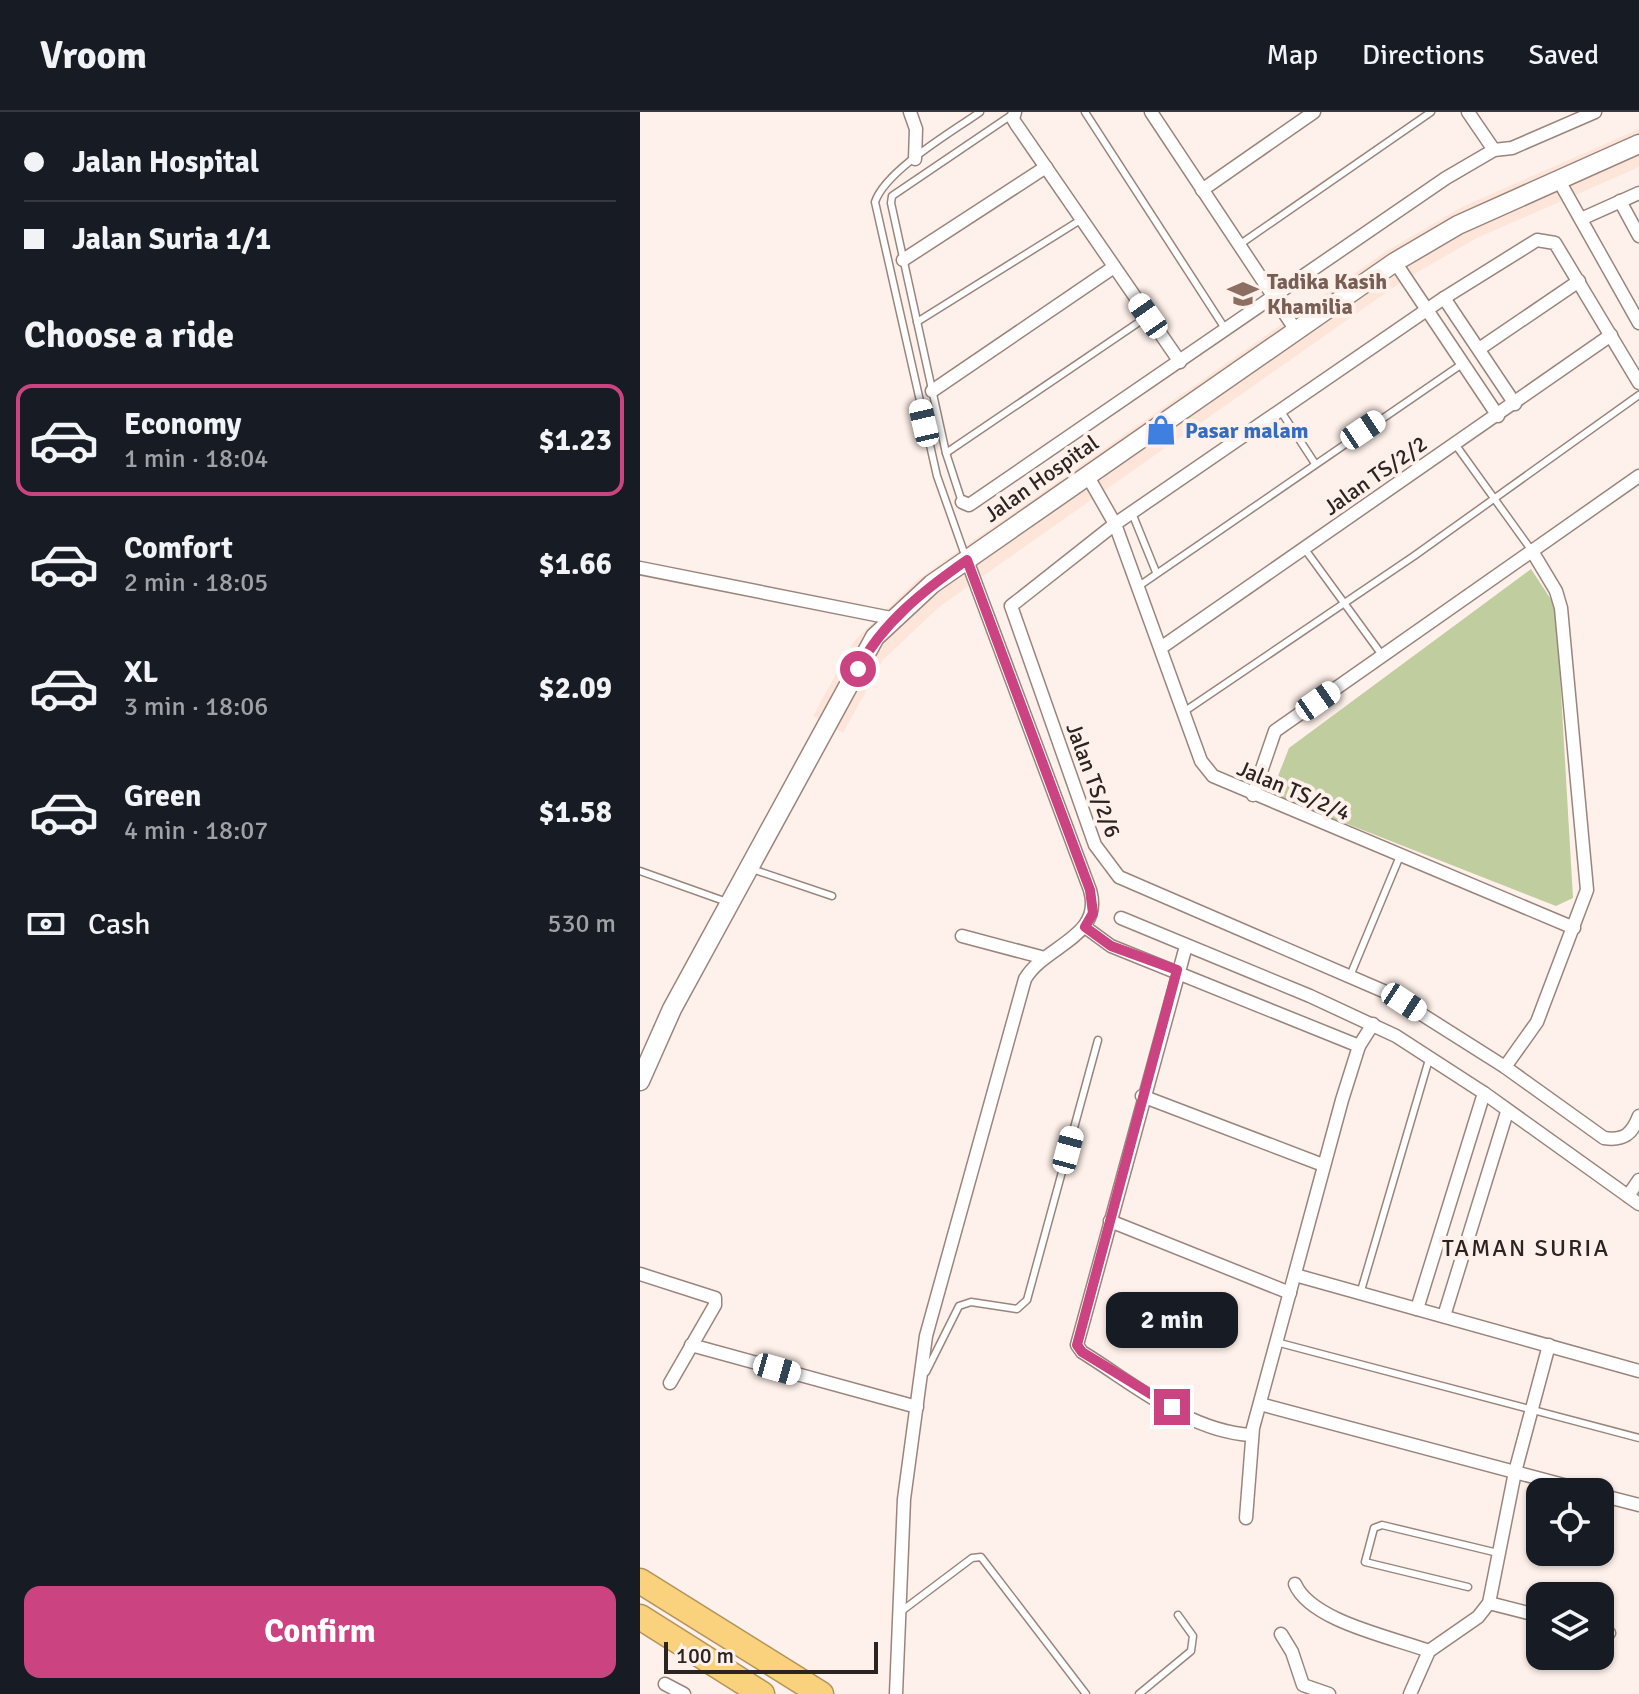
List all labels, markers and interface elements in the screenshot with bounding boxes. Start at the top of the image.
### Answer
text: Vroom [40,32,147,79]
text: Map [1266,38,1318,72]
text: Directions [1362,38,1484,72]
text: Saved [1528,38,1599,72]
text: Jalan Hospital [72,144,259,181]
text: Jalan Suria 1/1 [72,221,271,258]
place label: Tadika Kasih Khamilia [1267,268,1387,320]
school or university icon: Tadika Kasih Khamilia [1226,277,1260,311]
car [1124,289,1172,343]
text: Choose a ride [24,313,234,358]
car [907,397,941,449]
icon: car [28,404,100,476]
text: Economy [124,406,241,443]
car [1336,407,1390,453]
shop icon: Pasar malam [1144,413,1178,447]
place label: Pasar malam [1185,417,1309,444]
text: $1.23 [539,422,612,459]
street label: Jalan Hospital [979,429,1104,528]
street label: Jalan TS/2/2 [1318,430,1432,521]
text: 1 min · 18:04 [124,443,268,475]
icon: car [28,528,100,600]
text: Comfort [124,530,233,567]
text: $1.66 [539,546,612,583]
text: 2 min · 18:05 [124,567,268,599]
route start [840,651,876,687]
icon: car [28,652,100,724]
text: XL [124,654,158,691]
text: $2.09 [539,670,612,707]
car [1291,677,1345,725]
text: 3 min · 18:06 [124,691,268,723]
street label: Jalan TS/2/6 [1060,719,1127,841]
street label: Jalan TS/2/4 [1233,755,1355,826]
icon: car [28,776,100,848]
text: Green [124,778,201,815]
text: $1.58 [539,794,612,831]
text: 4 min · 18:07 [124,815,268,847]
icon: cash [24,902,68,946]
text: Cash [88,906,151,943]
text: 530 m [547,908,616,940]
car [1377,979,1431,1025]
car [1050,1124,1086,1176]
district label: TAMAN SURIA [1442,1233,1610,1263]
callout: 2 min [1106,1291,1238,1347]
text: 2 min [1141,1304,1203,1336]
car [751,1351,803,1387]
route end [1154,1389,1190,1425]
map controls [1526,1478,1614,1670]
button: locate [1526,1478,1614,1566]
button: layers [1526,1582,1614,1670]
button: Confirm [24,1586,616,1678]
scale bar [664,1638,878,1674]
text: 100 m [676,1642,734,1669]

